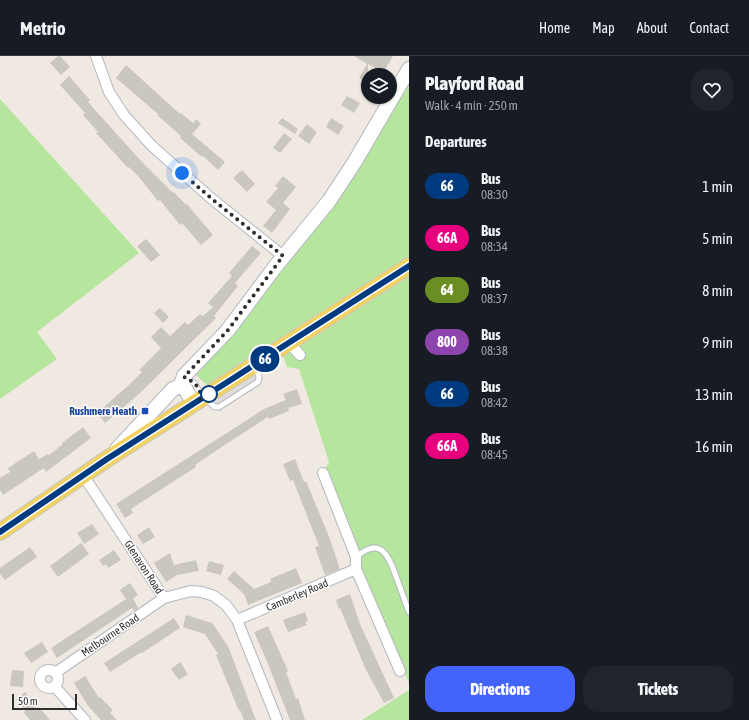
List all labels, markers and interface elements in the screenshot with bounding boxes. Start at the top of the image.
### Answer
text: Metrio [20,17,66,39]
text: Home [539,20,570,36]
text: Map [592,20,615,36]
text: About [637,20,668,36]
text: Contact [690,20,729,36]
map controls [361,68,397,104]
button: layers [361,68,397,104]
button: heart [691,69,733,111]
text: Playford Road [425,72,524,94]
text: Walk · 4 min · 250 m [425,98,518,113]
text: Departures [425,133,487,150]
your location [172,163,192,183]
text: Bus [481,170,501,187]
text: 66 [440,178,454,194]
text: 1 min [702,178,733,195]
text: 08:30 [481,187,508,202]
text: Bus [481,222,501,239]
text: 66A [437,230,457,246]
text: 5 min [702,230,733,247]
text: 08:34 [481,239,508,254]
text: Bus [481,274,501,291]
text: 64 [440,282,454,298]
text: 8 min [702,282,733,299]
text: 08:37 [481,291,508,306]
text: Bus [481,326,501,343]
text: 800 [437,334,457,350]
text: 9 min [702,334,733,351]
text: 08:38 [481,343,508,358]
line badge: 66 [247,346,283,372]
text: 66 [258,351,272,367]
text: Bus [481,378,501,395]
unlabelled marker [200,385,218,403]
text: 66 [440,386,454,402]
text: 13 min [695,386,733,403]
text: 08:42 [481,395,508,410]
place label: Rushmere Heath [69,405,137,417]
marker: Rushmere Heath [140,406,150,416]
text: Bus [481,430,501,447]
text: 66A [437,438,457,454]
text: 16 min [695,438,733,455]
text: 08:45 [481,447,508,462]
street label: Glenavon Road [122,538,166,596]
street label: Camberley Road [264,577,330,613]
street label: Melbourne Road [79,611,141,659]
button: Directions [425,666,575,712]
button: Tickets [583,666,733,712]
scale bar [12,692,77,711]
text: 50 m [18,695,38,707]

